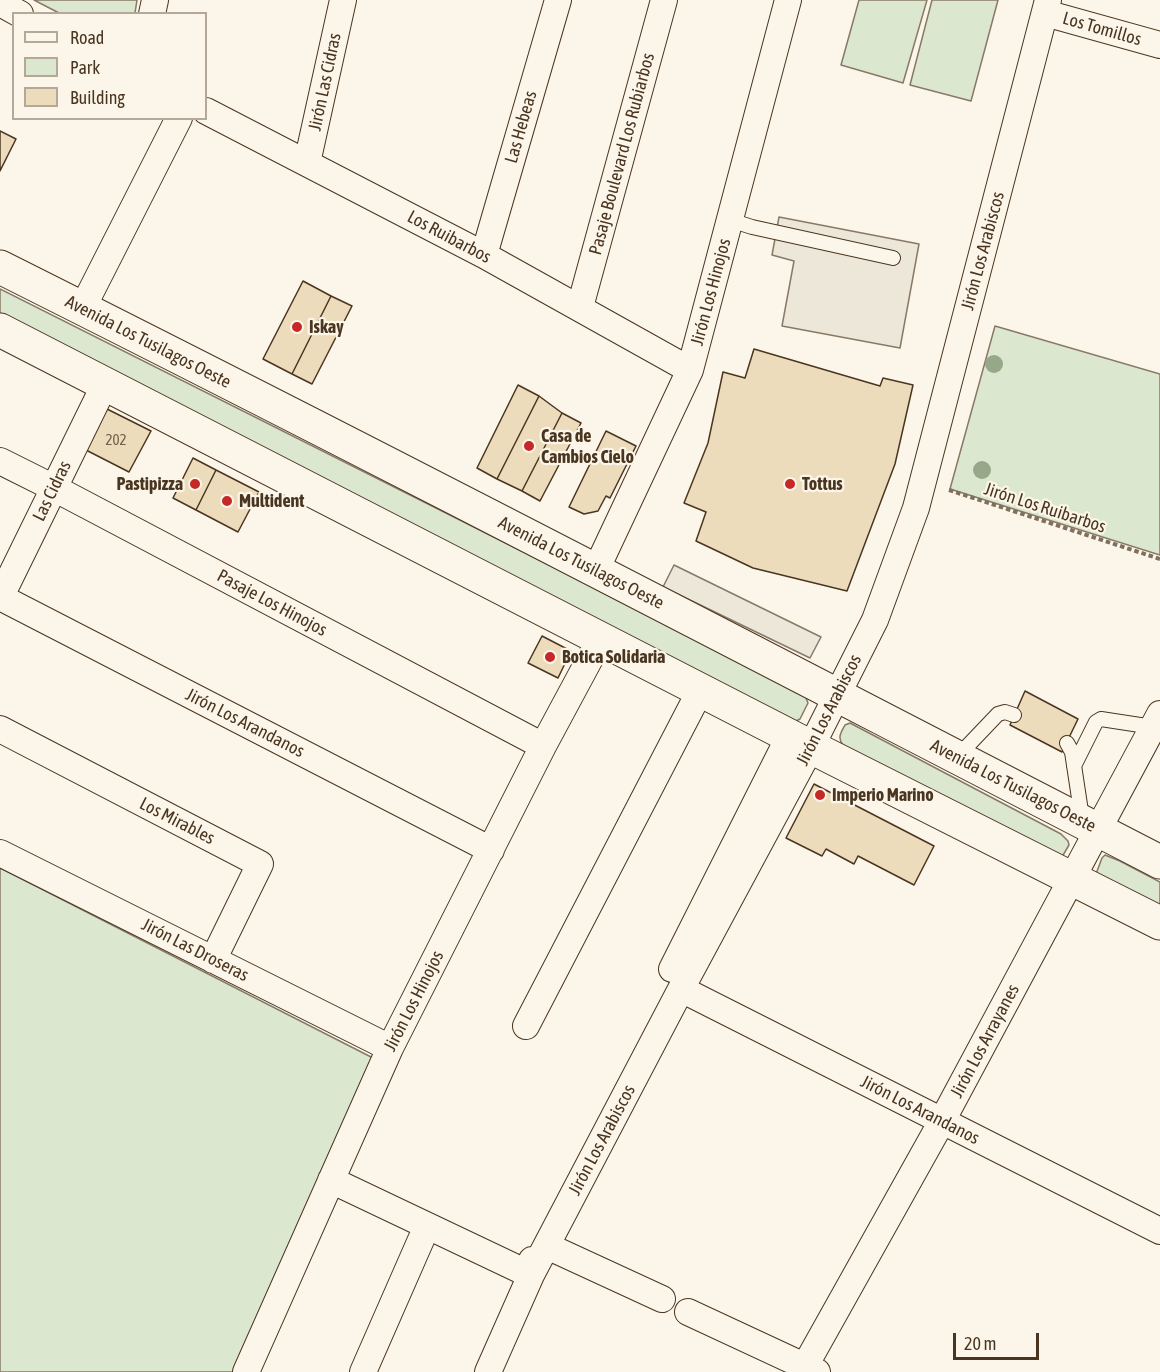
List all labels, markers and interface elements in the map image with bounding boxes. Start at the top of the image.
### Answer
street label: Los Tomillos [1060,7,1144,51]
legend [12,12,207,120]
text: Road [70,27,104,48]
street label: Jirón Las Cidras [304,31,346,133]
street label: Pasaje Boulevard Los Rubiarbos [585,51,659,257]
text: Park [70,57,100,78]
text: Building [70,87,125,108]
street label: Las Hebeas [500,88,542,166]
street label: Jirón Los Arabiscos [957,189,1009,313]
street label: Los Ruibarbos [403,206,495,268]
street label: Jirón Los Hinojos [686,236,736,348]
street label: Avenida Los Tusilagos Oeste [62,291,234,393]
place label: Iskay [309,316,344,338]
marker: Iskay [290,320,304,334]
place label: Casa de Cambios Cielo [541,425,634,468]
house number: 202 [105,431,127,449]
marker: Casa de Cambios Cielo [522,439,536,453]
street label: Las Cidras [28,457,76,525]
place label: Pastipizza [116,473,183,495]
place label: Tottus [802,473,843,495]
marker: Pastipizza [188,477,202,491]
marker: Tottus [783,477,797,491]
street label: Jirón Los Ruibarbos [982,478,1108,538]
place label: Multident [239,490,304,512]
marker: Multident [220,494,234,508]
street label: Avenida Los Tusilagos Oeste [495,512,667,614]
street label: Pasaje Los Hinojos [213,565,331,641]
place label: Botica Solidaria [562,646,665,668]
marker: Botica Solidaria [543,650,557,664]
street label: Jirón Los Arabiscos [792,651,866,769]
street label: Jirón Los Arandanos [182,684,308,762]
street label: Avenida Los Tusilagos Oeste [927,735,1099,837]
place label: Imperio Marino [832,784,934,806]
marker: Imperio Marino [813,788,827,802]
street label: Los Mirables [136,793,218,849]
street label: Jirón Las Droseras [138,914,252,986]
street label: Jirón Los Hinojos [379,947,449,1055]
street label: Jirón Los Arrayanes [946,981,1024,1101]
street label: Jirón Los Arandanos [857,1071,983,1149]
street label: Jirón Los Arabiscos [564,1081,640,1199]
scale bar [956,1321,1042,1359]
text: 20 m [964,1333,996,1354]

